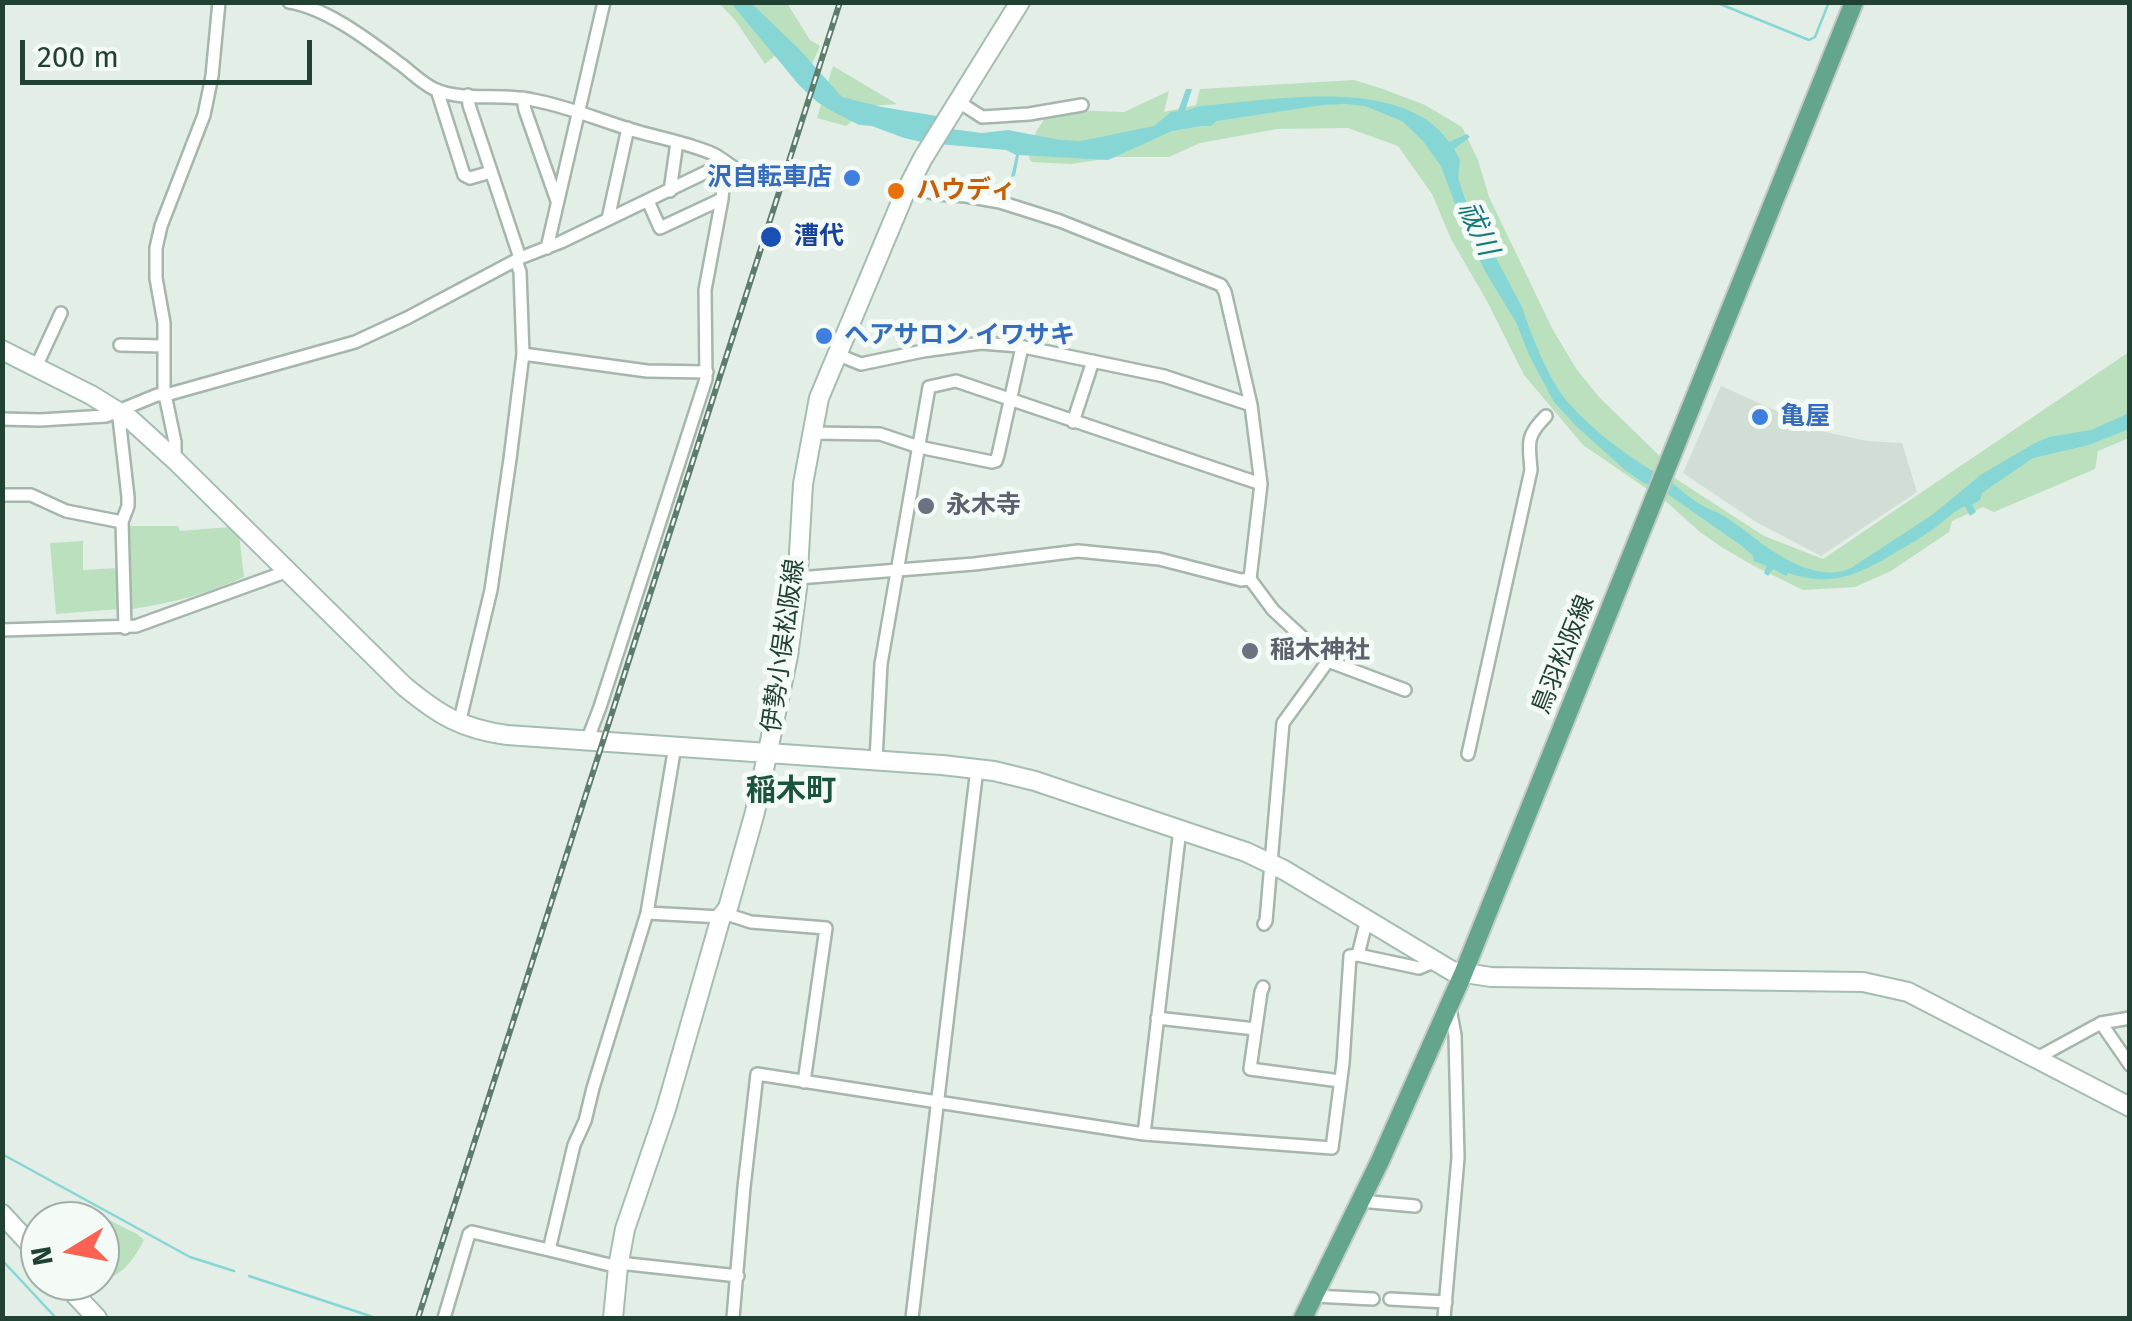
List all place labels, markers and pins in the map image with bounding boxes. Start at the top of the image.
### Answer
place label: 沢自転車店 [707,163,832,193]
marker: 沢自転車店 [841,167,863,189]
place label: ハウディ [916,176,1016,206]
marker: ハウディ [885,180,907,202]
place label: 漕代 [794,222,844,252]
marker: 漕代 [758,224,784,250]
place label: ヘアサロン イワサキ [844,321,1075,351]
marker: ヘアサロン イワサキ [813,325,835,347]
place label: 亀屋 [1780,402,1830,432]
marker: 亀屋 [1749,406,1771,428]
place label: 永木寺 [946,491,1021,521]
marker: 永木寺 [915,495,937,517]
place label: 稲木神社 [1270,636,1370,666]
marker: 稲木神社 [1239,640,1261,662]

